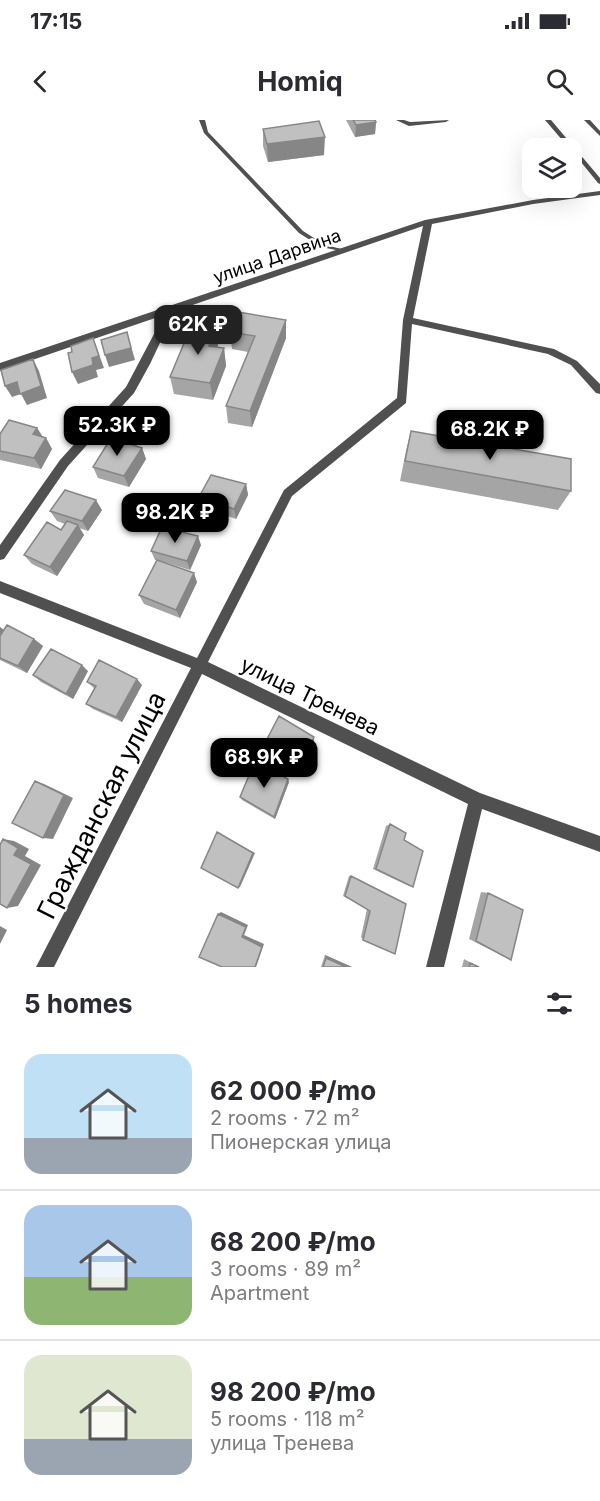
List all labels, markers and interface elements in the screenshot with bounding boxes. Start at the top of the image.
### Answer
text: 17:15 [30,8,82,34]
icon: back [24,65,57,98]
text: Homiq [257,65,343,98]
icon: search [543,65,576,98]
map controls [522,138,582,198]
button: layers [522,138,582,198]
street label: улица Дарвина [210,224,344,288]
pin: 62K ₽ [156,305,240,356]
text: 62K ₽ [168,312,228,336]
pin: 52.3K ₽ [62,406,172,457]
pin: 68.2K ₽ [435,410,545,461]
text: 52.3K ₽ [78,413,156,437]
text: 68.2K ₽ [451,417,529,441]
pin: 98.2K ₽ [120,493,230,544]
text: 98.2K ₽ [136,500,214,524]
street label: улица Тренева [236,652,384,740]
street label: Гражданская улица [30,686,172,924]
pin: 68.9K ₽ [209,738,319,789]
text: 68.9K ₽ [225,745,303,769]
icon: filters [543,987,576,1020]
text: 5 homes [24,988,133,1019]
text: 62 000 ₽/mo [210,1075,376,1106]
icon: home [72,1078,144,1150]
text: 2 rooms · 72 m² [210,1106,360,1130]
text: Пионерская улица [210,1130,391,1154]
text: 68 200 ₽/mo [210,1226,376,1257]
icon: home [72,1229,144,1301]
text: 3 rooms · 89 m² [210,1257,361,1281]
text: Apartment [210,1281,309,1305]
text: 98 200 ₽/mo [210,1376,376,1407]
icon: home [72,1379,144,1451]
text: 5 rooms · 118 m² [210,1407,365,1431]
text: улица Тренева [210,1431,354,1455]

